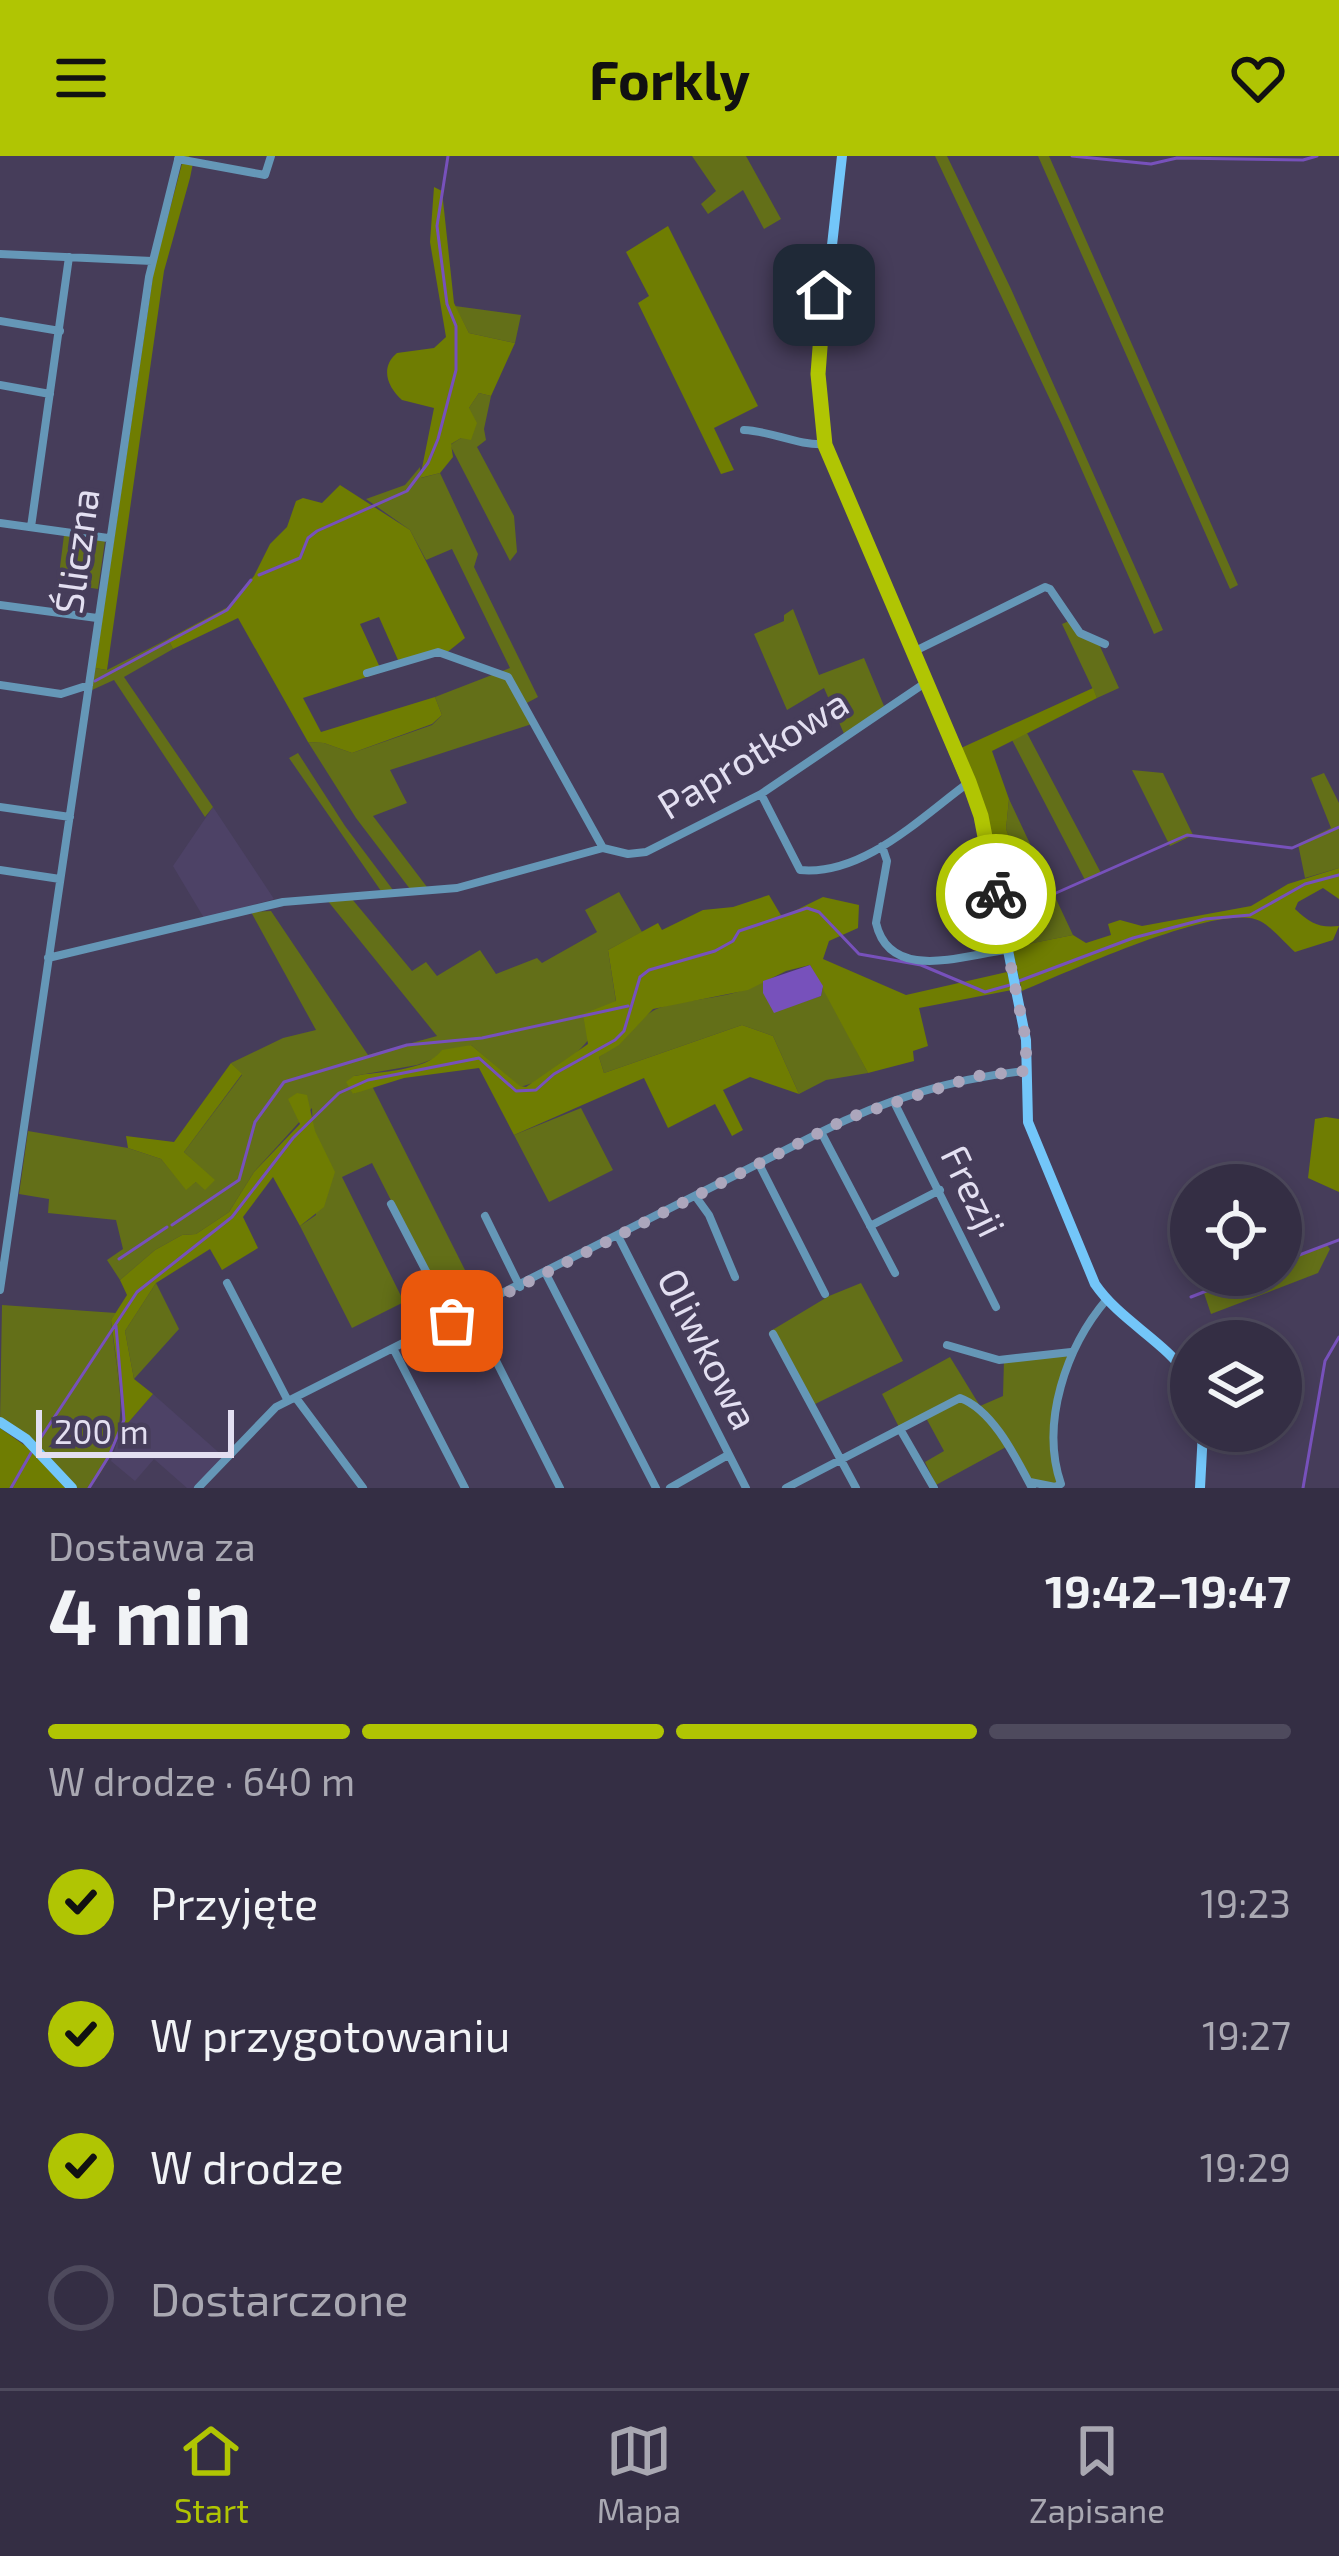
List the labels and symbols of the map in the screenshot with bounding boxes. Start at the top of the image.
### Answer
pin [773,244,875,346]
street label: Śliczna [43,485,108,617]
street label: Paprotkowa [649,678,856,828]
courier [936,834,1056,954]
street label: Frezji [932,1137,1016,1244]
street label: Oliwkowa [649,1260,770,1437]
pin [401,1270,503,1372]
scale bar [36,1404,234,1457]

